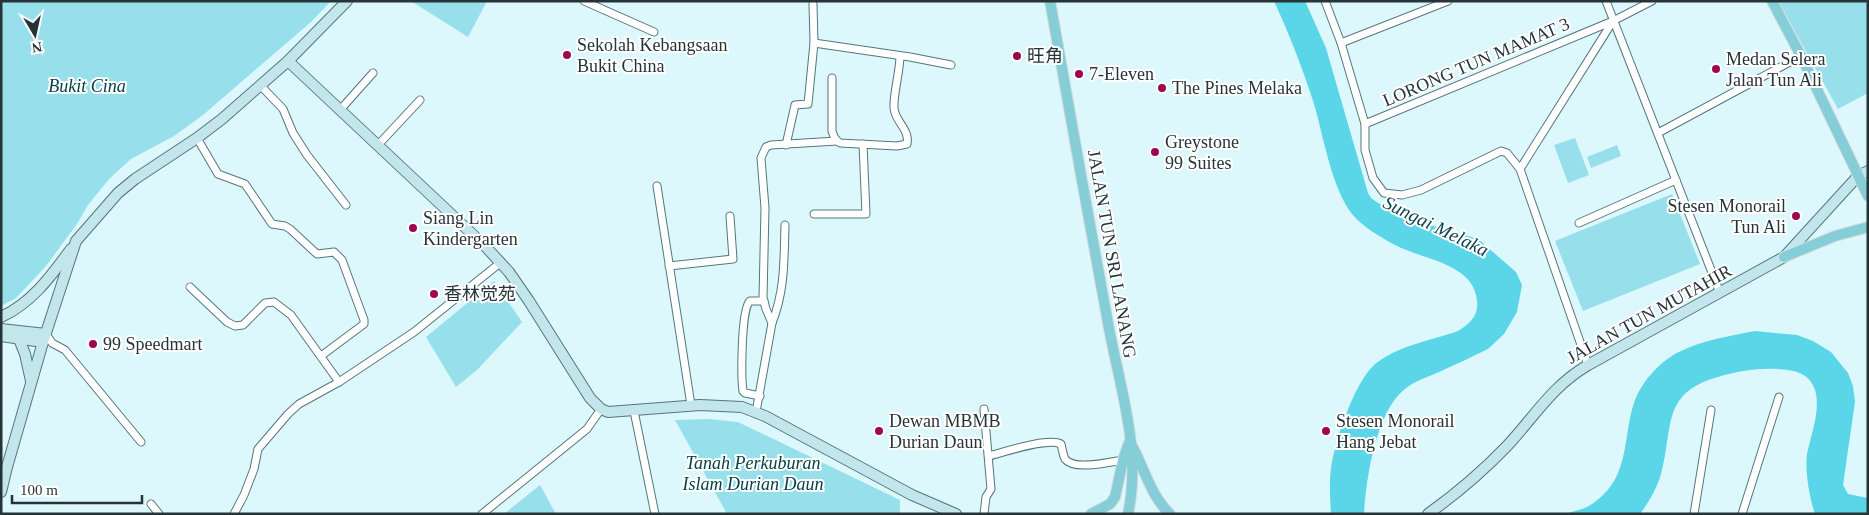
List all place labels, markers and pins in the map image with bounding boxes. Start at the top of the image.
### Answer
place label: Sekolah Kebangsaan Bukit China [577,35,727,76]
place label: 旺角 [1027,46,1063,66]
marker: Sekolah Kebangsaan Bukit China [561,49,573,61]
place label: Medan Selera Jalan Tun Ali [1726,49,1825,90]
marker: 旺角 [1011,50,1023,62]
marker: Medan Selera Jalan Tun Ali [1710,63,1722,75]
place label: 7-Eleven [1089,64,1154,84]
marker: 7-Eleven [1073,68,1085,80]
place label: The Pines Melaka [1172,78,1302,98]
marker: The Pines Melaka [1156,82,1168,94]
place label: Greystone 99 Suites [1165,132,1239,173]
marker: Greystone 99 Suites [1149,146,1161,158]
place label: Stesen Monorail Tun Ali [1668,196,1786,237]
place label: Siang Lin Kindergarten [423,208,518,249]
marker: Stesen Monorail Tun Ali [1790,210,1802,222]
marker: Siang Lin Kindergarten [407,222,419,234]
place label: 香林觉苑 [444,284,516,304]
marker: 香林觉苑 [428,288,440,300]
place label: 99 Speedmart [103,334,202,354]
marker: 99 Speedmart [87,338,99,350]
place label: Dewan MBMB Durian Daun [889,411,1001,452]
place label: Stesen Monorail Hang Jebat [1336,411,1455,452]
marker: Dewan MBMB Durian Daun [873,425,885,437]
marker: Stesen Monorail Hang Jebat [1320,425,1332,437]

